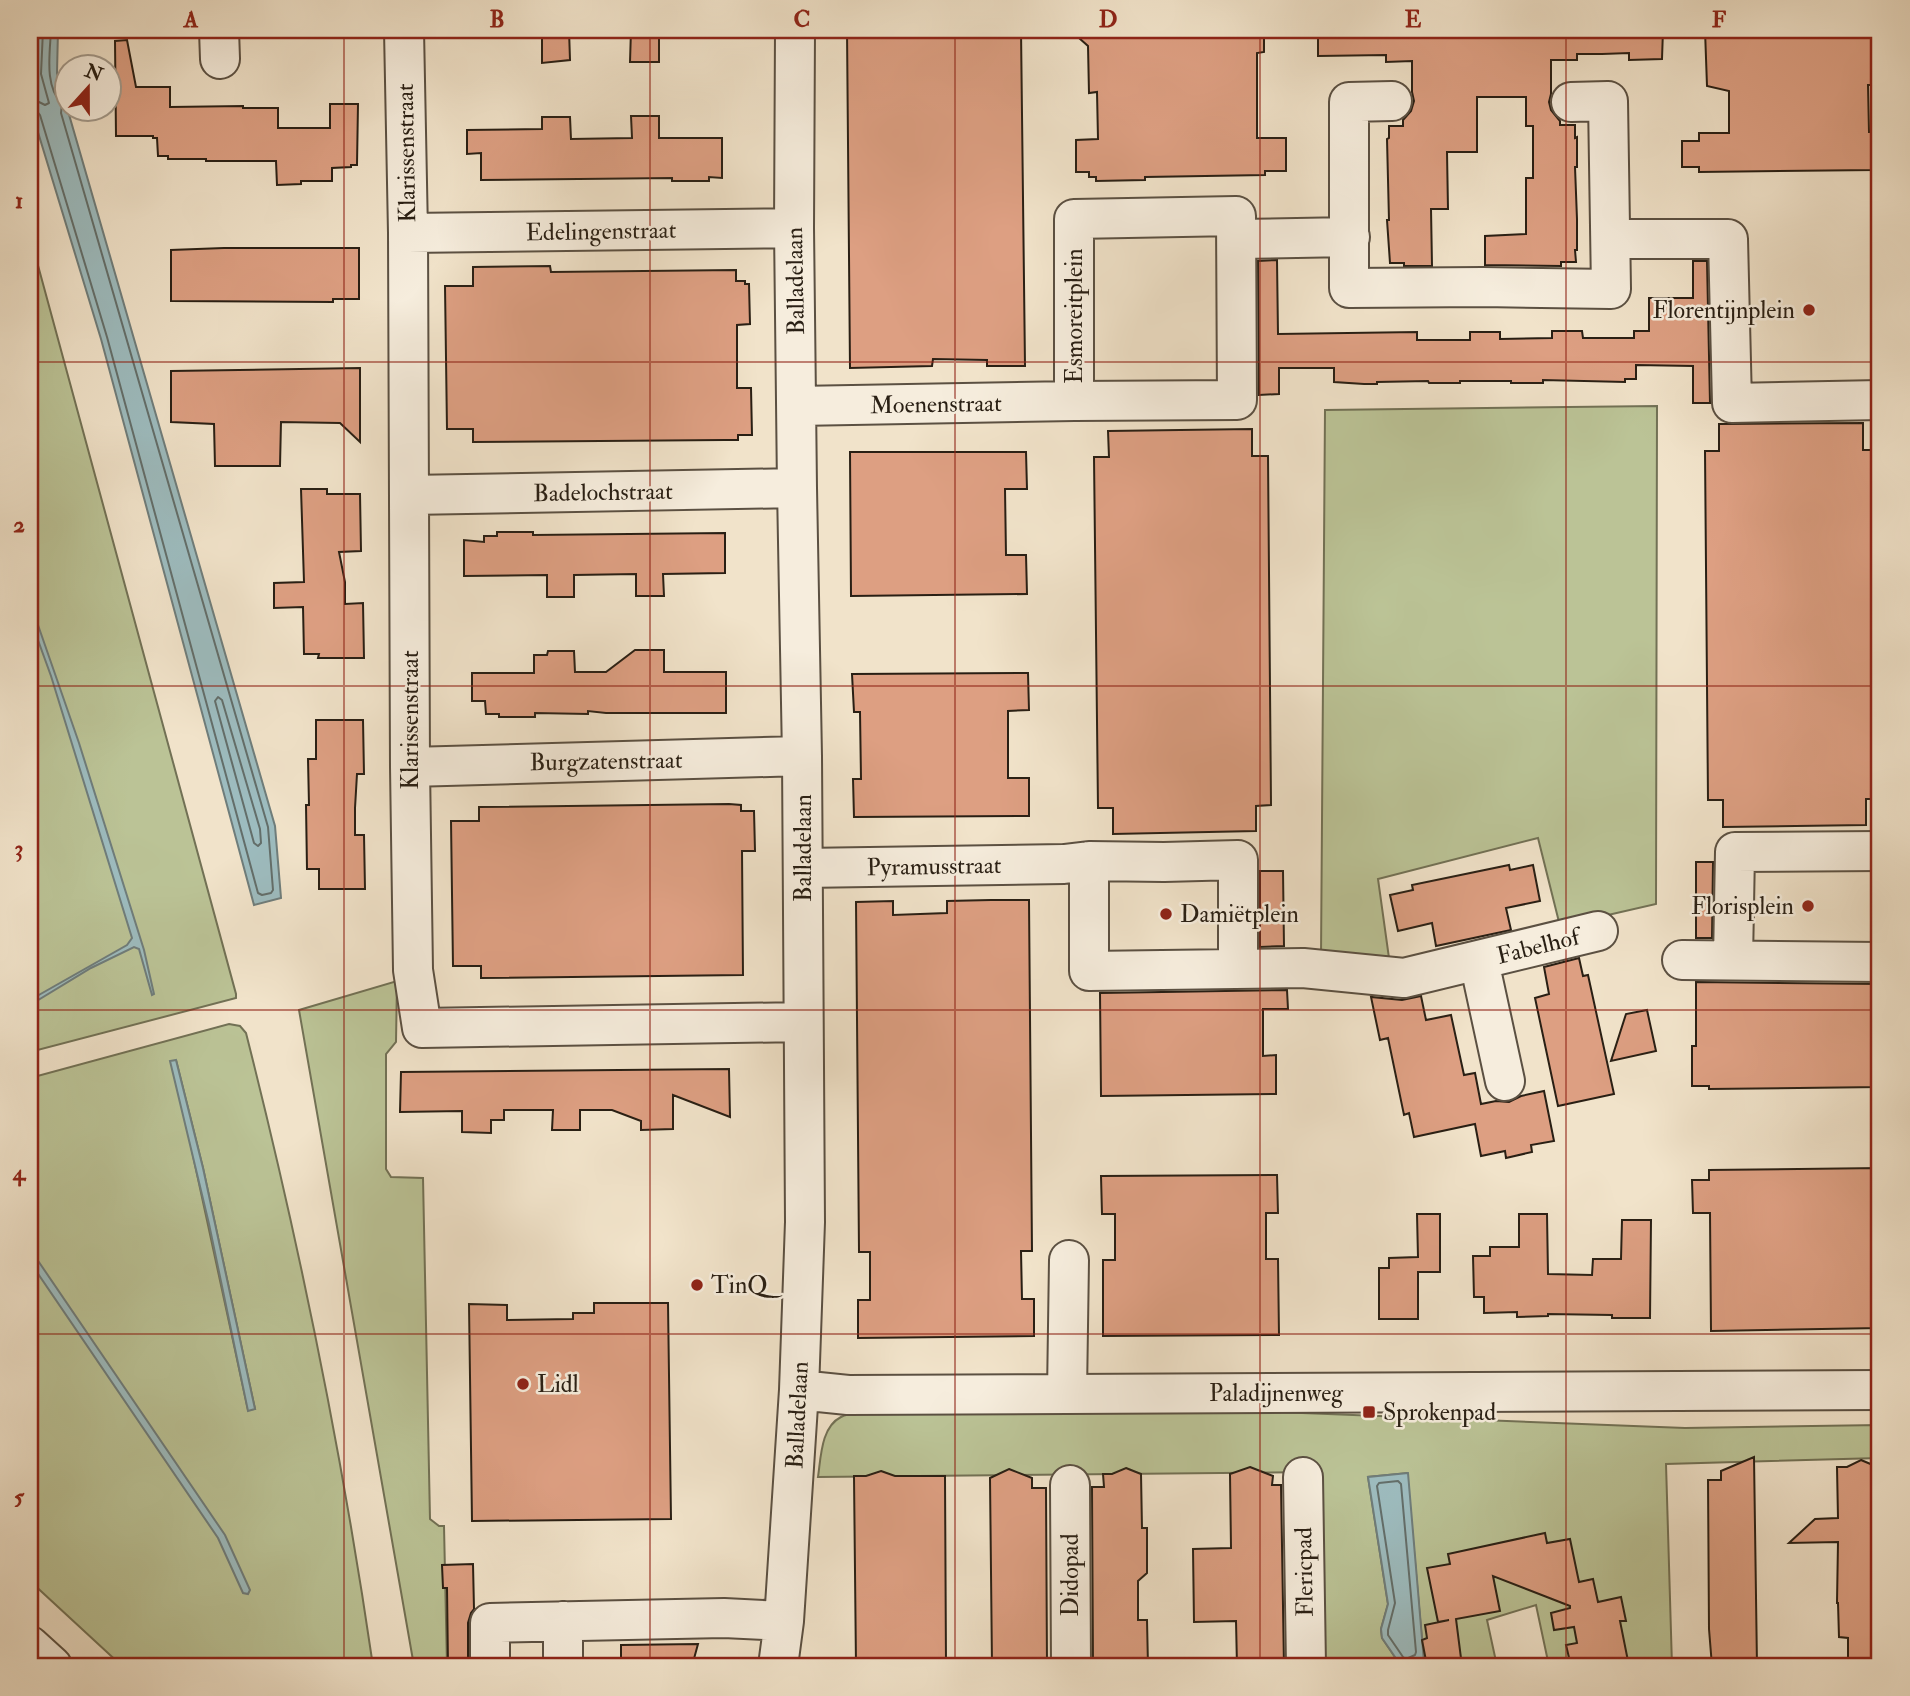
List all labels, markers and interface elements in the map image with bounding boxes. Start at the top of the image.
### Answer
text: A [183,5,199,34]
text: B [489,5,505,34]
text: C [794,5,810,34]
text: D [1099,5,1117,34]
text: E [1405,5,1422,34]
text: F [1712,5,1727,34]
north arrow [52,52,122,122]
text: N [81,58,107,88]
street label: Klarissenstraat [390,83,423,223]
text: 1 [15,186,23,215]
street label: Edelingenstraat [525,215,677,248]
street label: Balladelaan [779,227,812,335]
street label: Esmoreitplein [1059,248,1090,384]
place label: Florentijnplein [1652,295,1795,326]
marker: Florentijnplein [1801,302,1817,318]
street label: Moenenstraat [870,388,1002,421]
street label: Badelochstraat [533,476,673,509]
text: 2 [13,510,25,539]
street label: Klarissenstraat [395,650,426,790]
street label: Burgzatenstraat [529,745,683,778]
street label: Balladelaan [788,794,819,902]
text: 3 [15,834,23,863]
street label: Pyramusstraat [866,850,1002,883]
place label: Florisplein [1691,891,1794,922]
marker: Florisplein [1800,898,1816,914]
place label: Damiëtplein [1180,899,1299,930]
marker: Damiëtplein [1158,906,1174,922]
street label: Fabelhof [1494,920,1586,972]
text: 4 [12,1158,27,1187]
place label: TinQ [711,1270,783,1301]
marker: TinQ [689,1277,705,1293]
street label: Balladelaan [779,1360,816,1470]
place label: Lidl [537,1369,579,1400]
marker: Lidl [515,1376,531,1392]
street label: Paladijnenweg [1209,1378,1344,1409]
place label: Sprokenpad [1383,1397,1496,1428]
marker: Sprokenpad [1361,1404,1377,1420]
text: 5 [14,1482,25,1511]
street label: Flericpad [1288,1527,1321,1617]
street label: Didopad [1055,1533,1086,1617]

